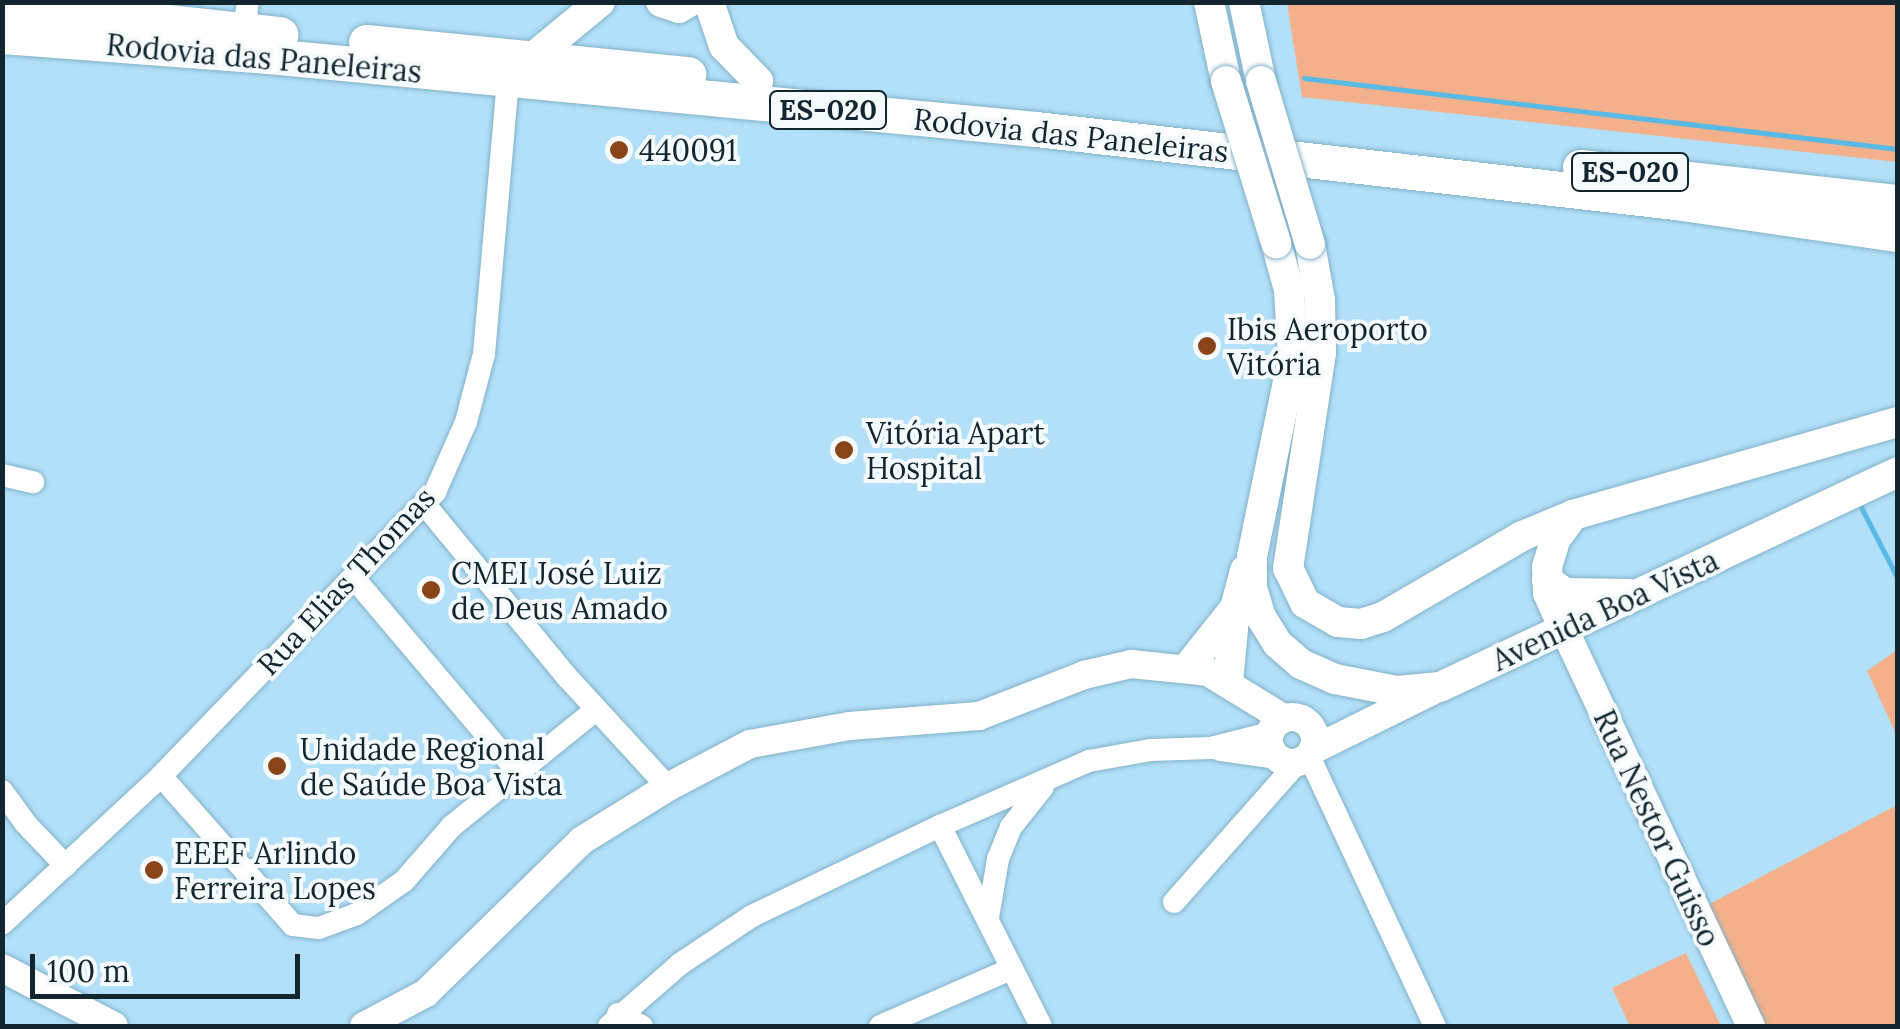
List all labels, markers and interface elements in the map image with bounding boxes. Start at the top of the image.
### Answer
street label: Rodovia das Paneleiras [105,26,423,90]
road number: ES-020 [768,87,888,133]
street label: Rodovia das Paneleiras [912,101,1230,169]
place label: 440091 [639,132,737,168]
marker: 440091 [608,139,630,161]
road number: ES-020 [1570,149,1690,195]
place label: Ibis Aeroporto Vitória [1227,311,1428,382]
marker: Ibis Aeroporto Vitória [1196,335,1218,357]
place label: Vitória Apart Hospital [866,415,1045,486]
marker: Vitória Apart Hospital [831,437,857,463]
street label: Rua Elias Thomas [250,480,442,682]
street label: Avenida Boa Vista [1486,542,1724,678]
place label: CMEI José Luiz de Deus Amado [451,555,668,626]
marker: CMEI José Luiz de Deus Amado [420,579,442,601]
street label: Rua Nestor Guisso [1586,704,1728,952]
place label: Unidade Regional de Saúde Boa Vista [300,731,563,802]
marker: Unidade Regional de Saúde Boa Vista [264,753,290,779]
place label: EEEF Arlindo Ferreira Lopes [174,835,376,906]
marker: EEEF Arlindo Ferreira Lopes [143,859,165,881]
scale bar [35,934,305,996]
text: 100 m [47,952,130,990]

